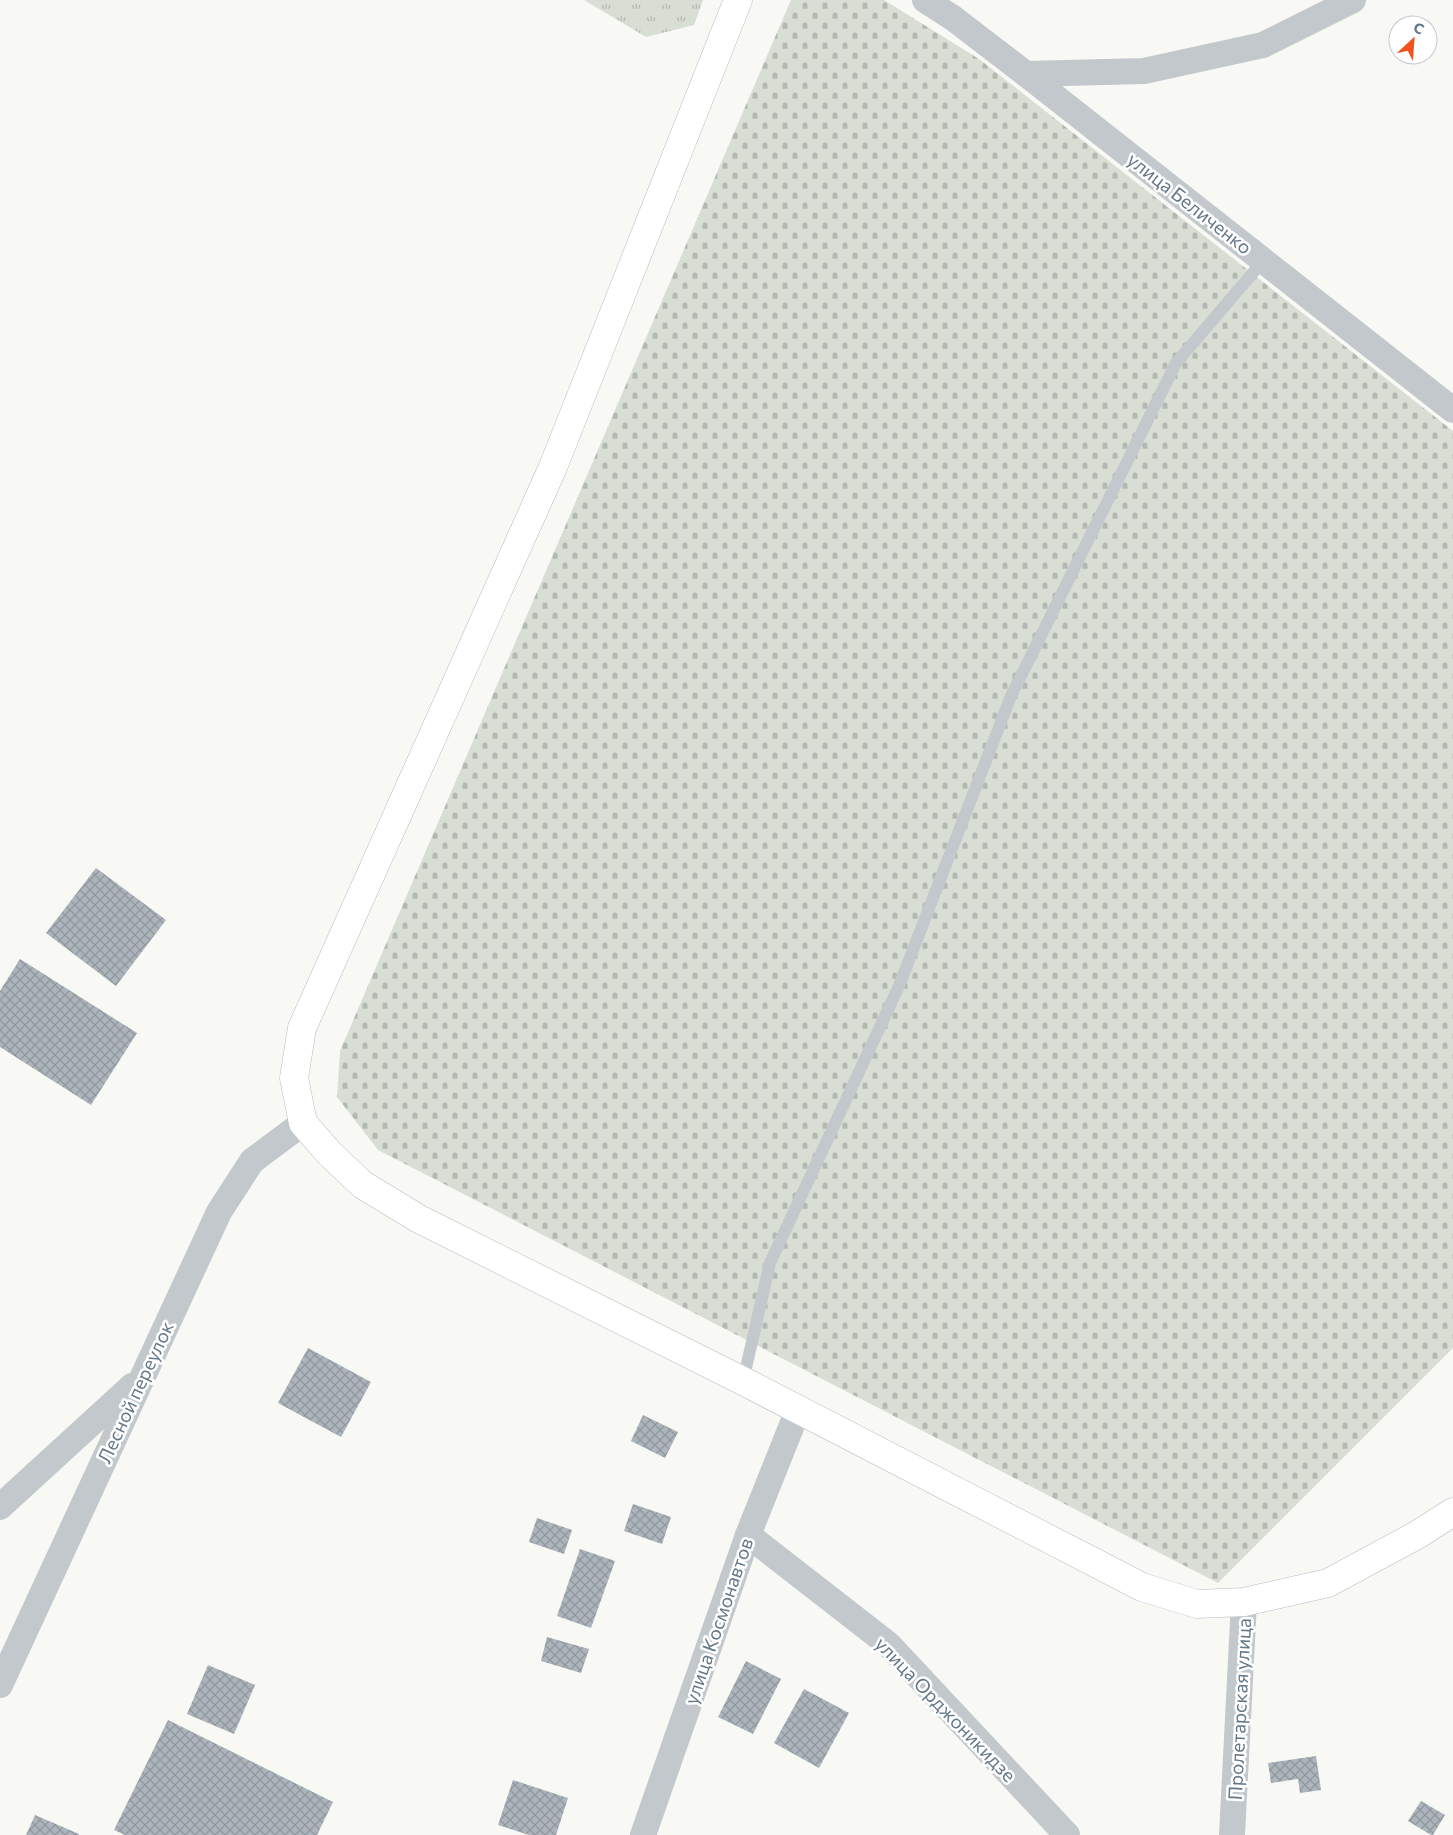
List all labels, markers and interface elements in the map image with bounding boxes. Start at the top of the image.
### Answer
north arrow [1388,15,1438,65]
text: С [1411,18,1427,38]
street label: улица Беличенко [1123,147,1257,259]
street label: Лесной переулок [92,1317,178,1467]
street label: улица Космонавтов [679,1535,757,1707]
street label: Пролетарская улица [1223,1617,1255,1801]
street label: улица Орджоникидзе [871,1632,1021,1786]

